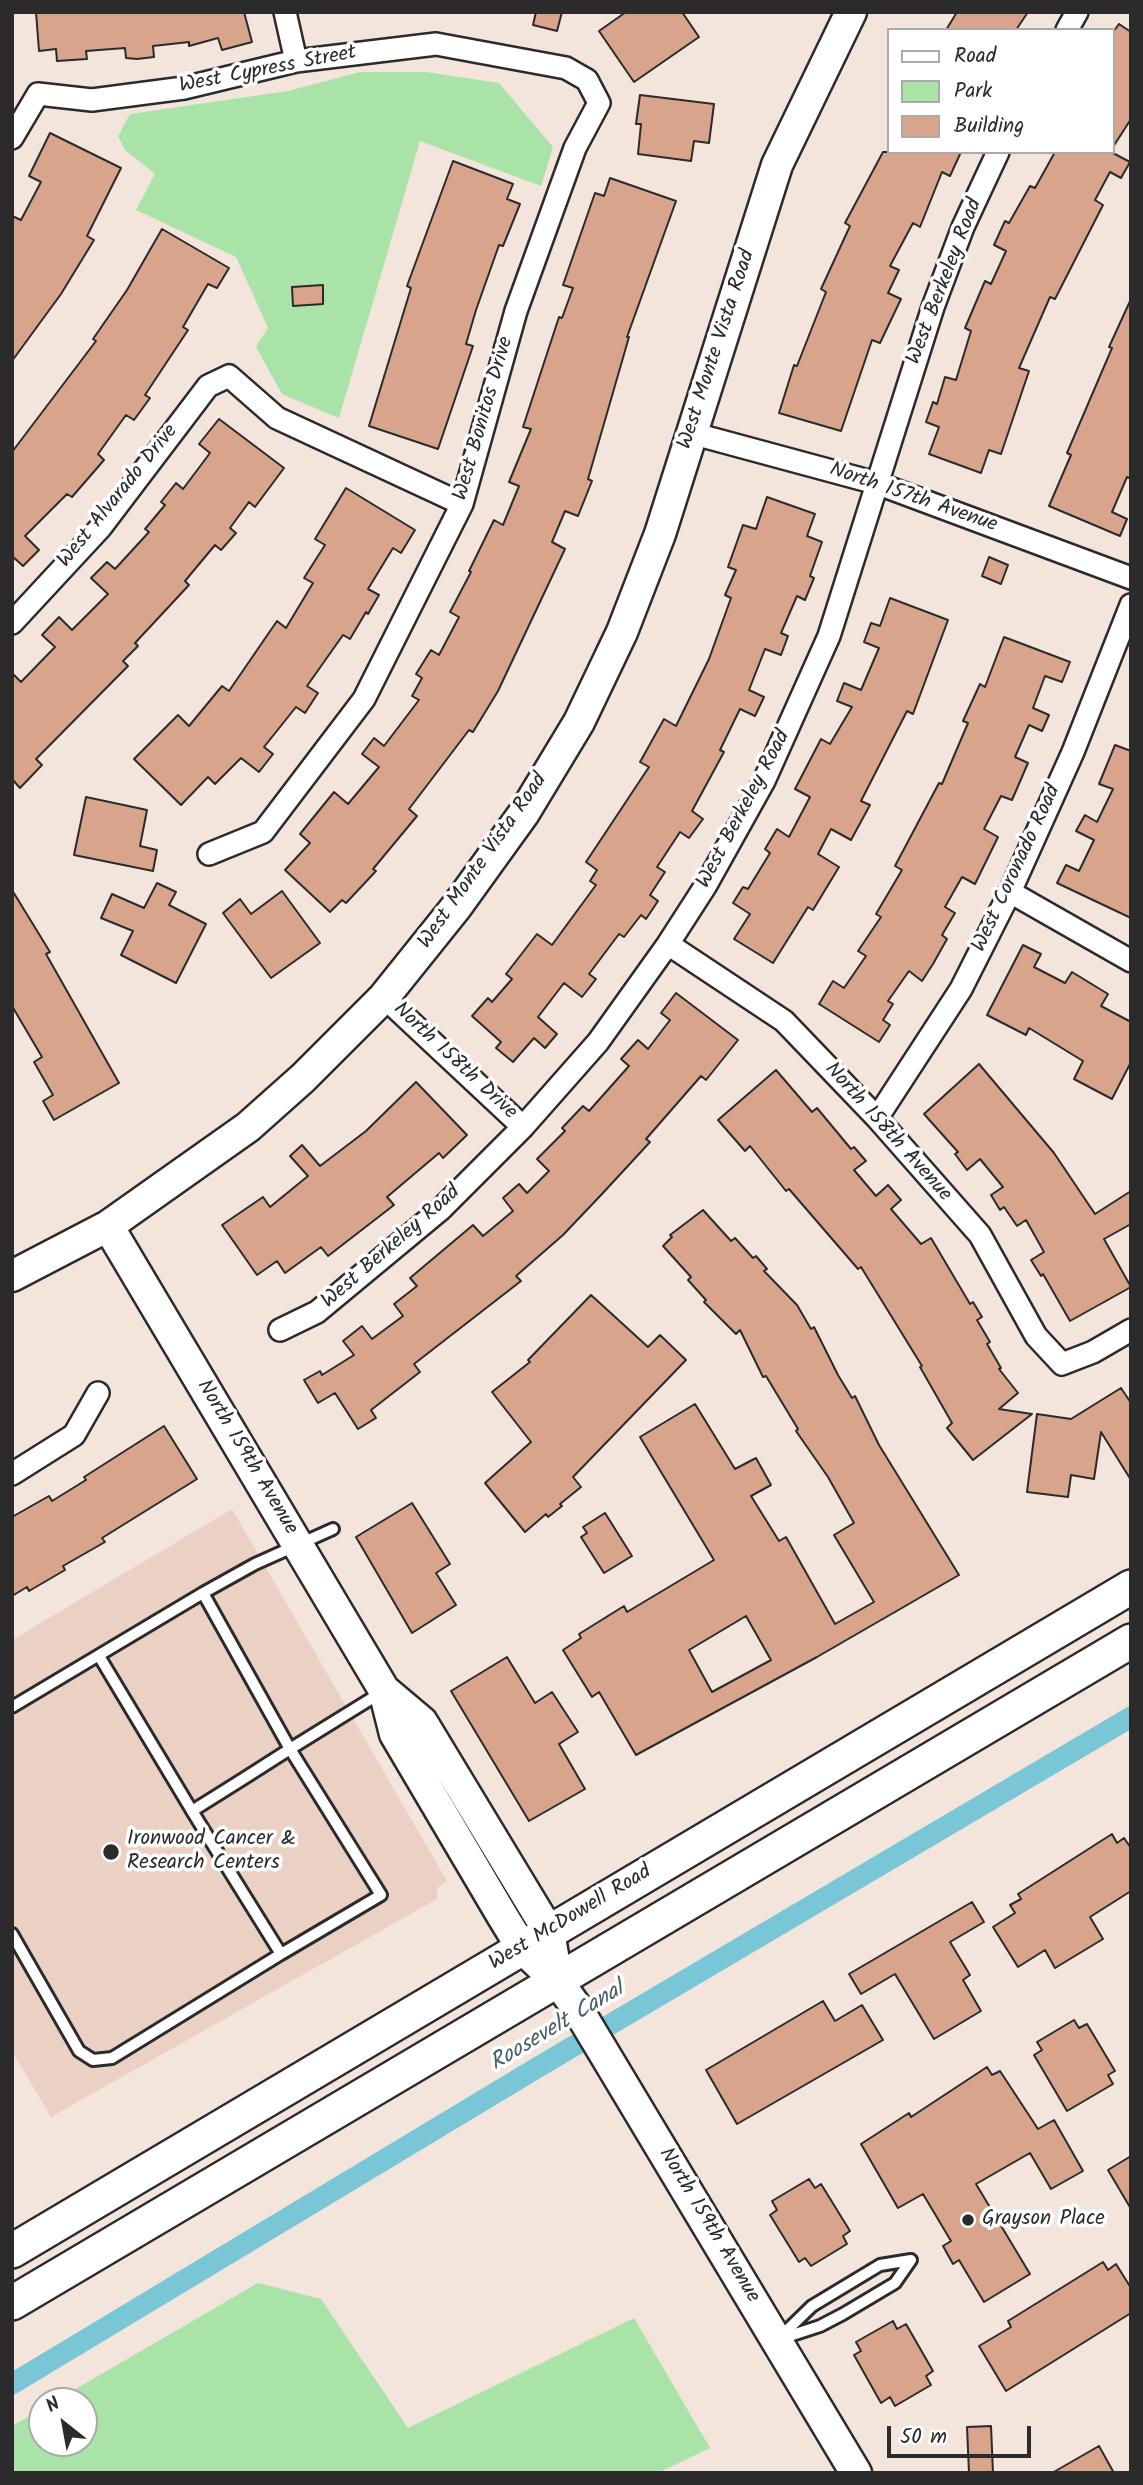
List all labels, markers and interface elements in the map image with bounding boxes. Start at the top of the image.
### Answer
legend [888,28,1115,154]
text: Road [954,40,996,73]
street label: West Cypress Street [177,41,359,101]
text: Park [954,75,992,108]
text: Building [954,110,1024,143]
street label: West Berkeley Road [903,196,989,368]
street label: West Monte Vista Road [674,247,762,453]
street label: West Bonitos Drive [450,334,520,504]
street label: West Alvarado Drive [54,420,184,574]
street label: North 157th Avenue [826,458,1000,540]
street label: West Berkeley Road [693,727,797,893]
street label: West Monte Vista Road [414,769,554,955]
street label: West Coronado Road [968,781,1068,957]
street label: North 158th Drive [387,998,521,1126]
street label: North 158th Avenue [818,1058,956,1208]
street label: West Berkeley Road [318,1181,466,1315]
street label: North 159th Avenue [190,1376,302,1540]
place label: Ironwood Cancer & Research Centers [127,1827,296,1877]
marker: Ironwood Cancer & Research Centers [101,1842,121,1862]
street label: West McDowell Road [485,1861,657,1977]
water label: Roosevelt Canal [486,1977,630,2079]
street label: North 159th Avenue [652,2144,764,2308]
place label: Grayson Place [982,2207,1105,2233]
marker: Grayson Place [960,2212,976,2228]
north arrow [28,2387,98,2457]
text: N [40,2390,66,2422]
scale bar [891,2412,1034,2456]
text: 50 m [900,2421,947,2454]

